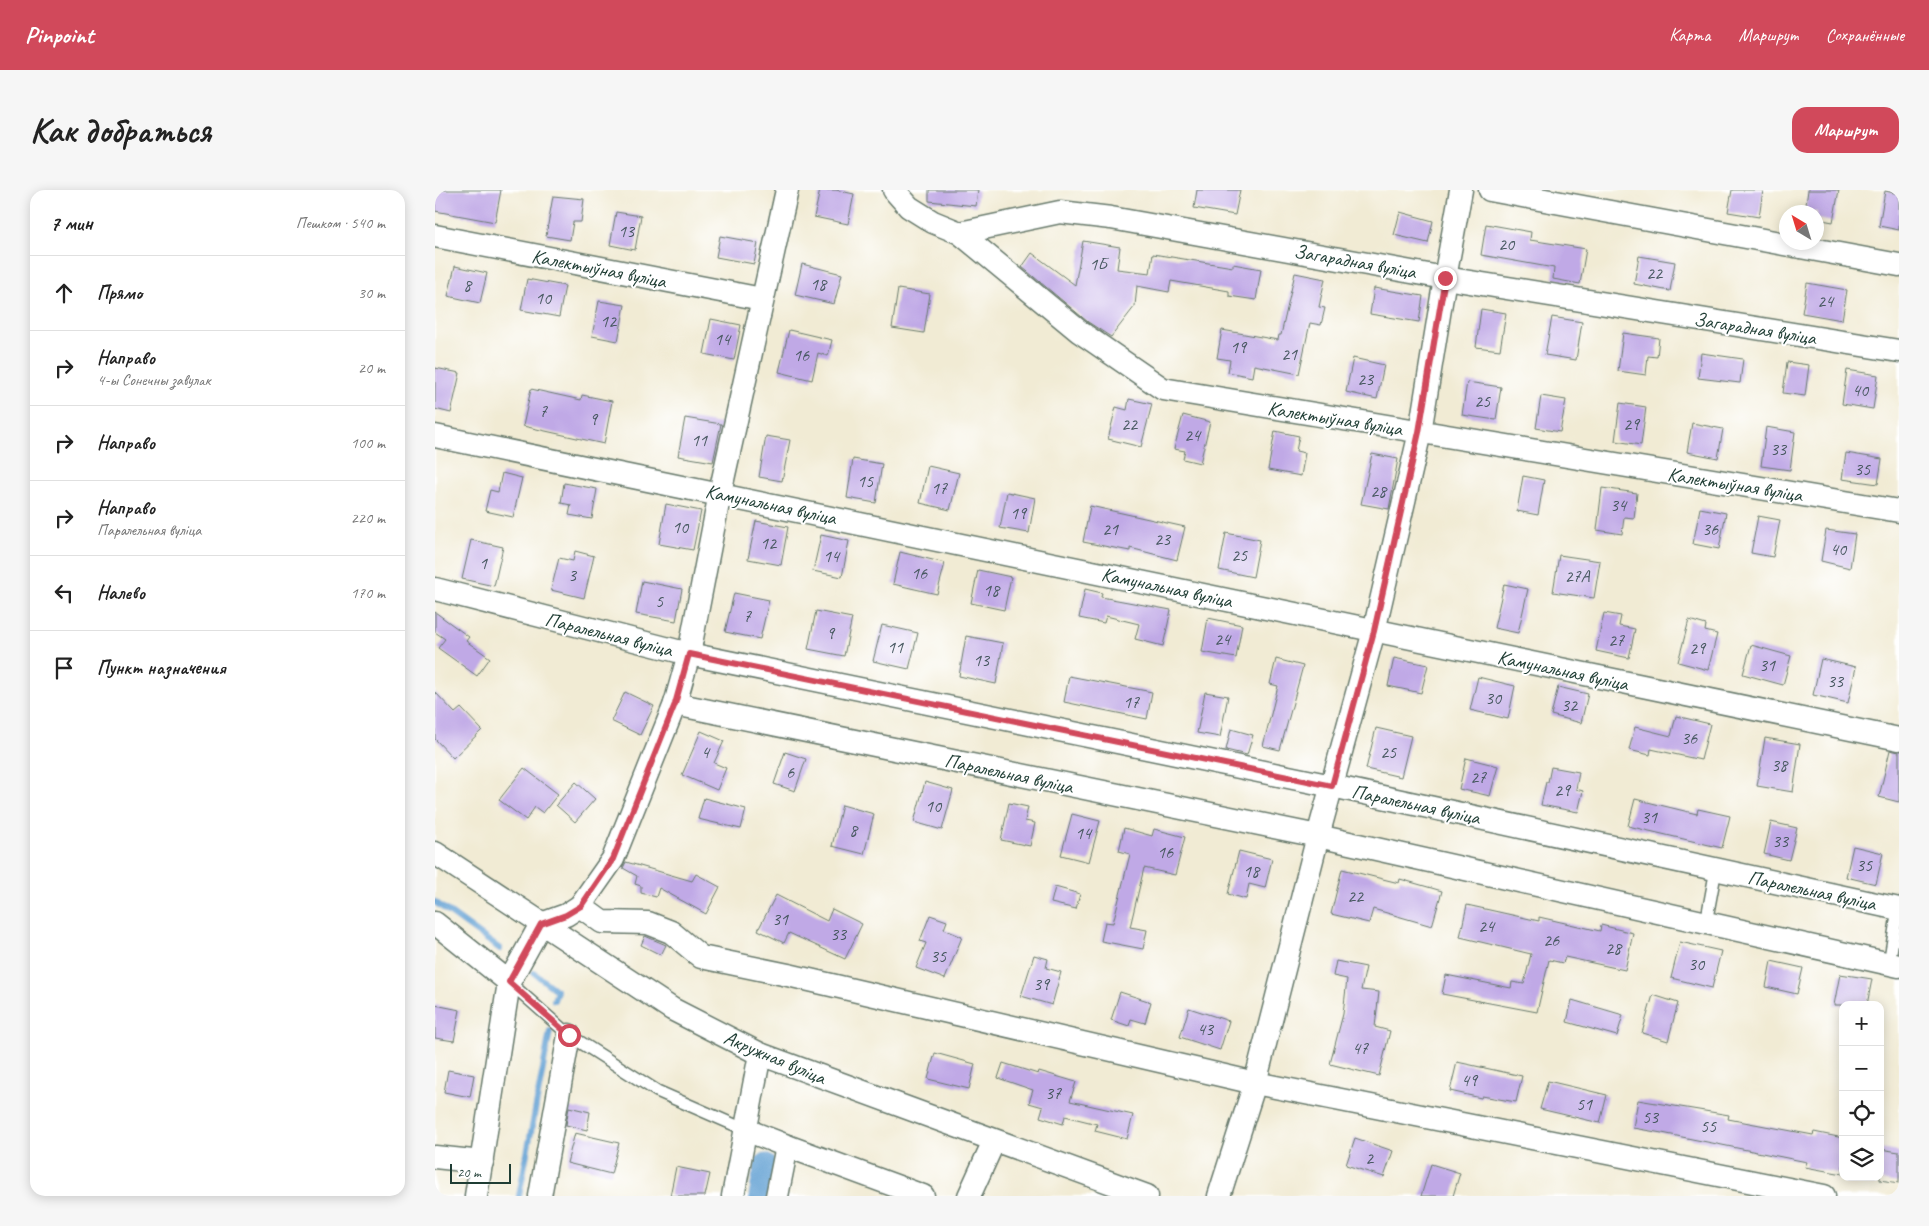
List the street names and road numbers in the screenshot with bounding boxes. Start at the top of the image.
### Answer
street label: Загарадная вуліца [1292,238,1419,285]
street label: Калектыўная вуліца [530,243,669,294]
street label: Загарадная вуліца [1692,306,1819,351]
street label: Калектыўная вуліца [1266,395,1405,442]
street label: Калектыўная вуліца [1666,461,1805,508]
street label: Камунальная вуліца [703,478,840,531]
street label: Камунальная вуліца [1099,561,1236,614]
street label: Паралельная вуліца [543,607,676,663]
street label: Камунальная вуліца [1495,644,1632,697]
street label: Паралельная вуліца [943,748,1076,800]
street label: Паралельная вуліца [1350,779,1483,831]
street label: Паралельная вуліца [1746,865,1879,917]
street label: Акружная вуліца [720,1025,831,1091]

